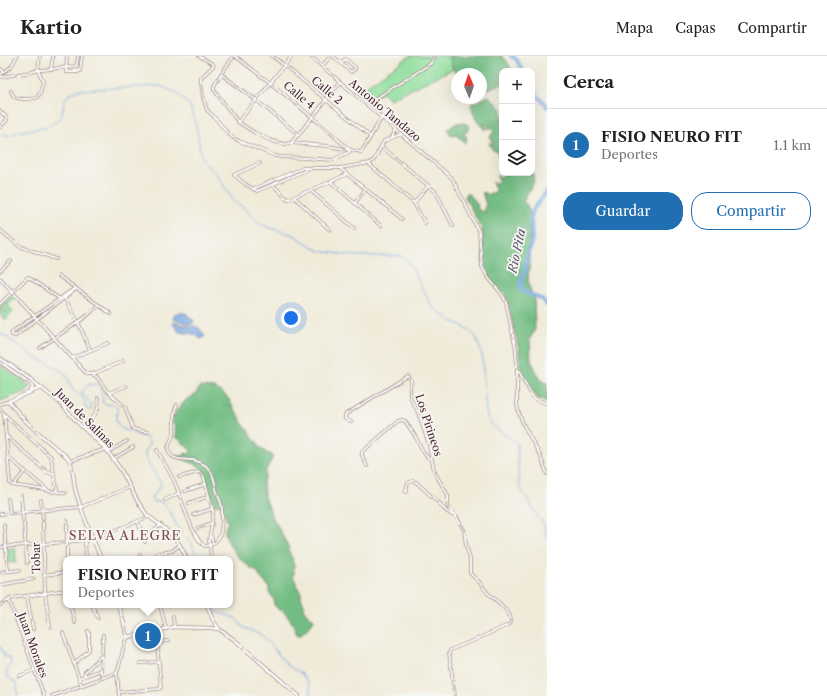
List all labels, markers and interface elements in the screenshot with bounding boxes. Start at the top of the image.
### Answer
text: Kartio [20,16,82,39]
text: Mapa [616,19,653,37]
text: Capas [675,19,716,37]
text: Compartir [738,19,807,37]
north arrow [451,68,487,104]
map controls [499,68,535,176]
button: + [499,68,535,104]
text: Cerca [563,72,614,92]
street label: Calle 2 [309,73,345,107]
street label: Antonio Tandazo [345,75,424,144]
street label: Calle 4 [280,78,318,112]
button: − [499,104,535,140]
text: FISIO NEURO FIT [601,127,742,146]
text: 1 [573,137,579,153]
text: 1.1 km [774,137,811,153]
button: layers [499,140,535,176]
text: Deportes [601,146,658,162]
button: Guardar [563,192,683,230]
button: Compartir [691,192,811,230]
water label: Río Pita [504,227,529,275]
your location [281,308,301,328]
street label: Juan de Salinas [51,384,118,451]
street label: Los Pirineos [412,392,446,458]
district label: SELVA ALEGRE [69,527,181,543]
street label: Tobar [29,542,43,574]
popup [63,556,233,608]
text: FISIO NEURO FIT [78,565,218,584]
text: Deportes [78,584,134,600]
street label: Juan Morales [14,609,51,680]
pin: 1 [135,621,161,651]

